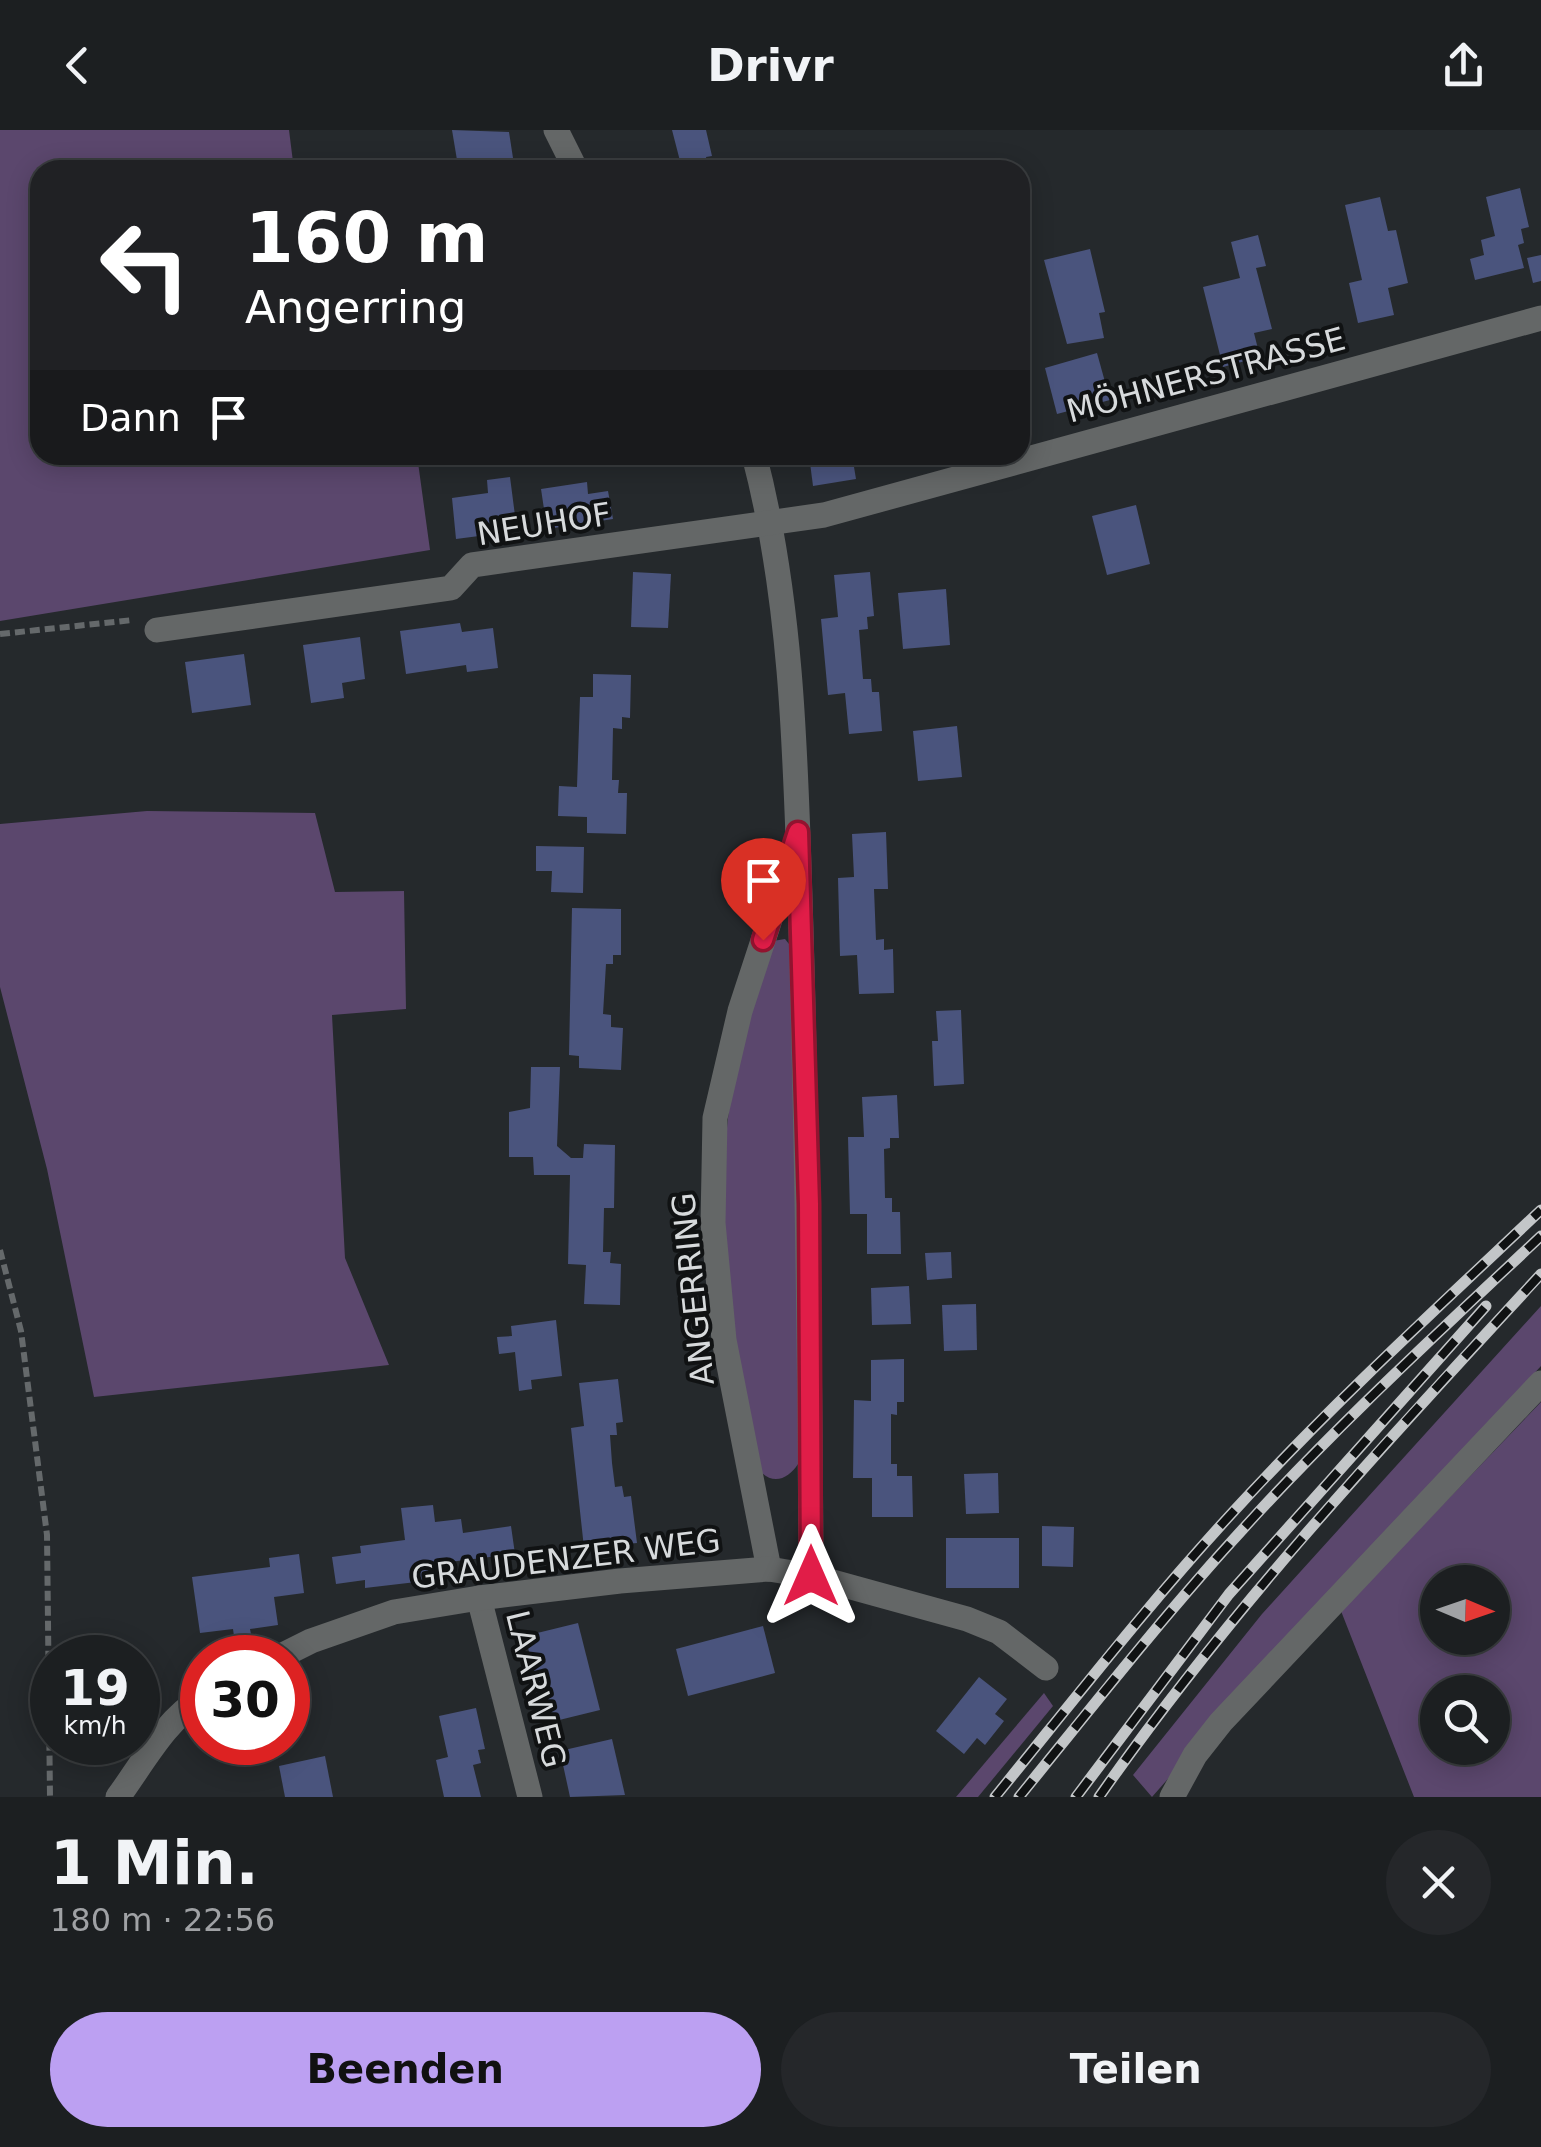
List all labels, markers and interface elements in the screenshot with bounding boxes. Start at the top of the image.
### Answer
icon: back [50,38,105,93]
icon: share [1436,38,1491,93]
text: Drivr [707,39,834,92]
text: 160 m [245,197,488,279]
icon: left [80,200,210,330]
text: Angerring [245,281,466,334]
street label: MÖHNERSTRASSE [1063,320,1349,430]
icon: arrive [201,390,256,445]
text: Dann [80,396,181,440]
street label: NEUHOF [474,495,614,553]
pin [721,838,806,941]
icon: arrive [736,853,791,908]
street label: ANGERRING [664,1191,722,1387]
street label: GRAUDENZER WEG [409,1521,723,1597]
position arrow [759,1524,863,1628]
north arrow [1420,1565,1510,1655]
map controls [1420,1565,1510,1765]
street label: LAARWEG [498,1606,574,1772]
speed limit sign: 30 [180,1635,310,1765]
text: 19 [60,1659,130,1717]
button: search [1420,1675,1510,1765]
text: km/h [63,1711,127,1740]
text: 1 Min. [50,1828,258,1898]
button: close [1386,1830,1491,1935]
text: 180 m · 22:56 [50,1901,275,1939]
button: Beenden [50,2012,761,2127]
button: Teilen [781,2012,1491,2127]

